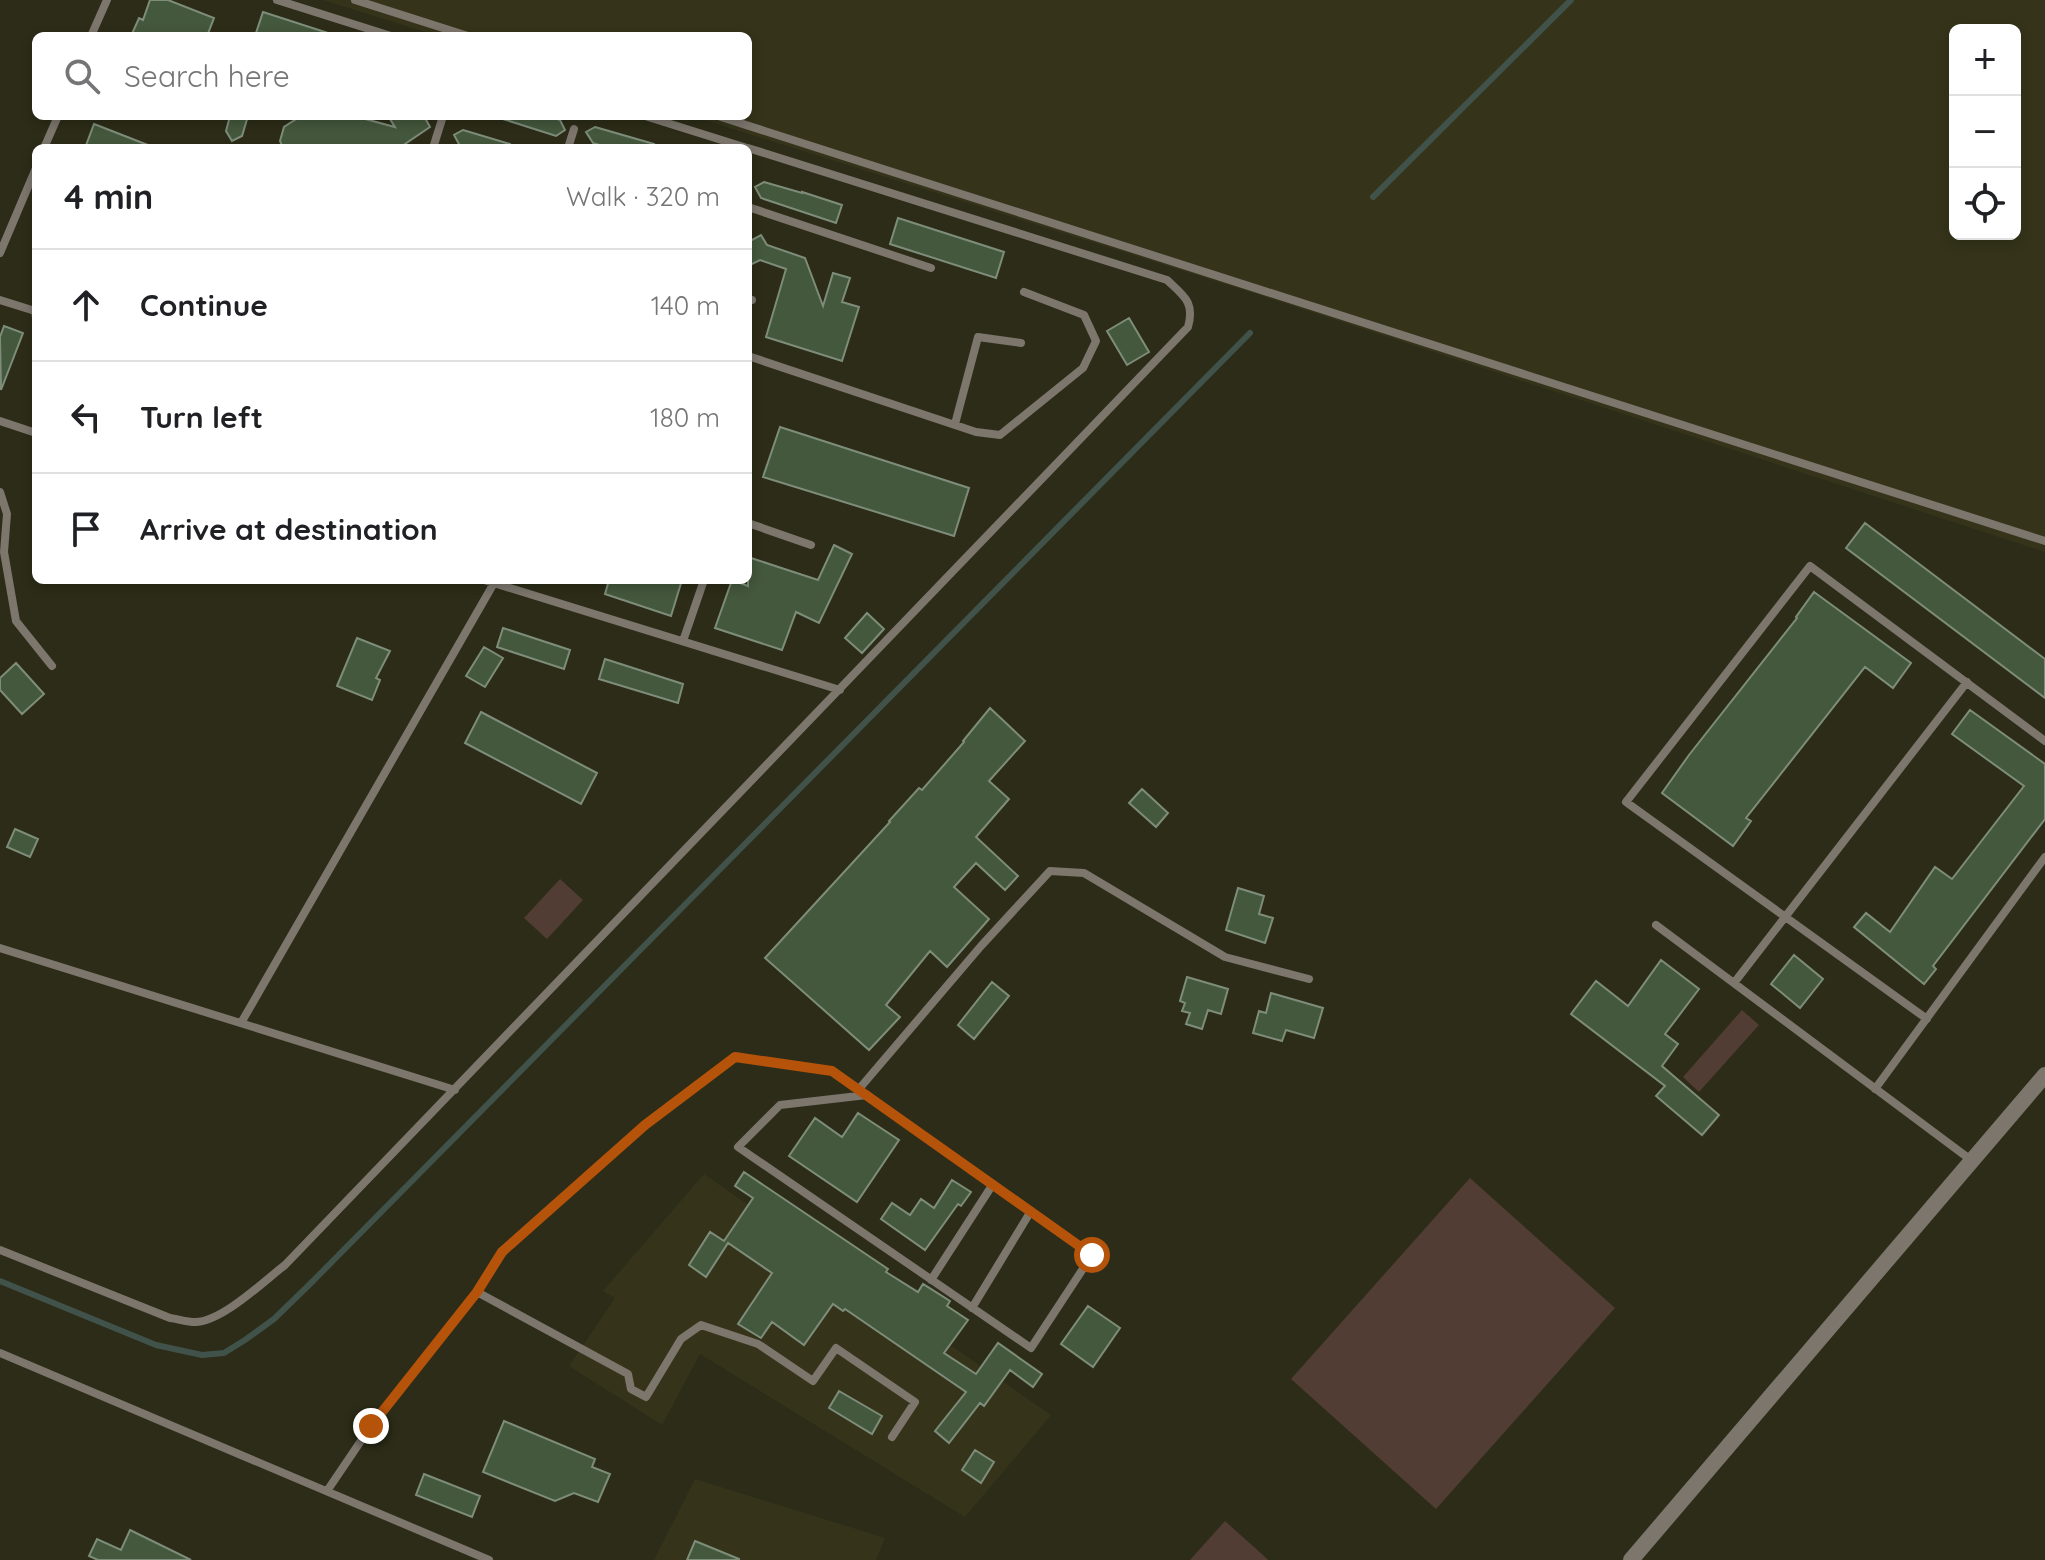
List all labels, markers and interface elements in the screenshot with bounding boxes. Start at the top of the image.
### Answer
map controls [1949,24,2021,240]
button: + [1949,24,2021,96]
search box [32,32,752,120]
icon: search [60,54,104,98]
text: Search here [124,57,290,95]
button: − [1949,96,2021,168]
button: locate [1949,168,2021,240]
text: 4 min [64,175,153,218]
text: Walk · 320 m [566,180,720,213]
icon: ahead [64,283,108,327]
text: Continue [140,286,268,324]
text: 140 m [651,289,720,322]
icon: left [64,395,108,439]
text: Turn left [140,398,263,436]
text: 180 m [650,401,720,434]
icon: arrive [64,507,108,551]
text: Arrive at destination [140,510,438,548]
route start [1074,1237,1110,1273]
route end [353,1408,389,1444]

